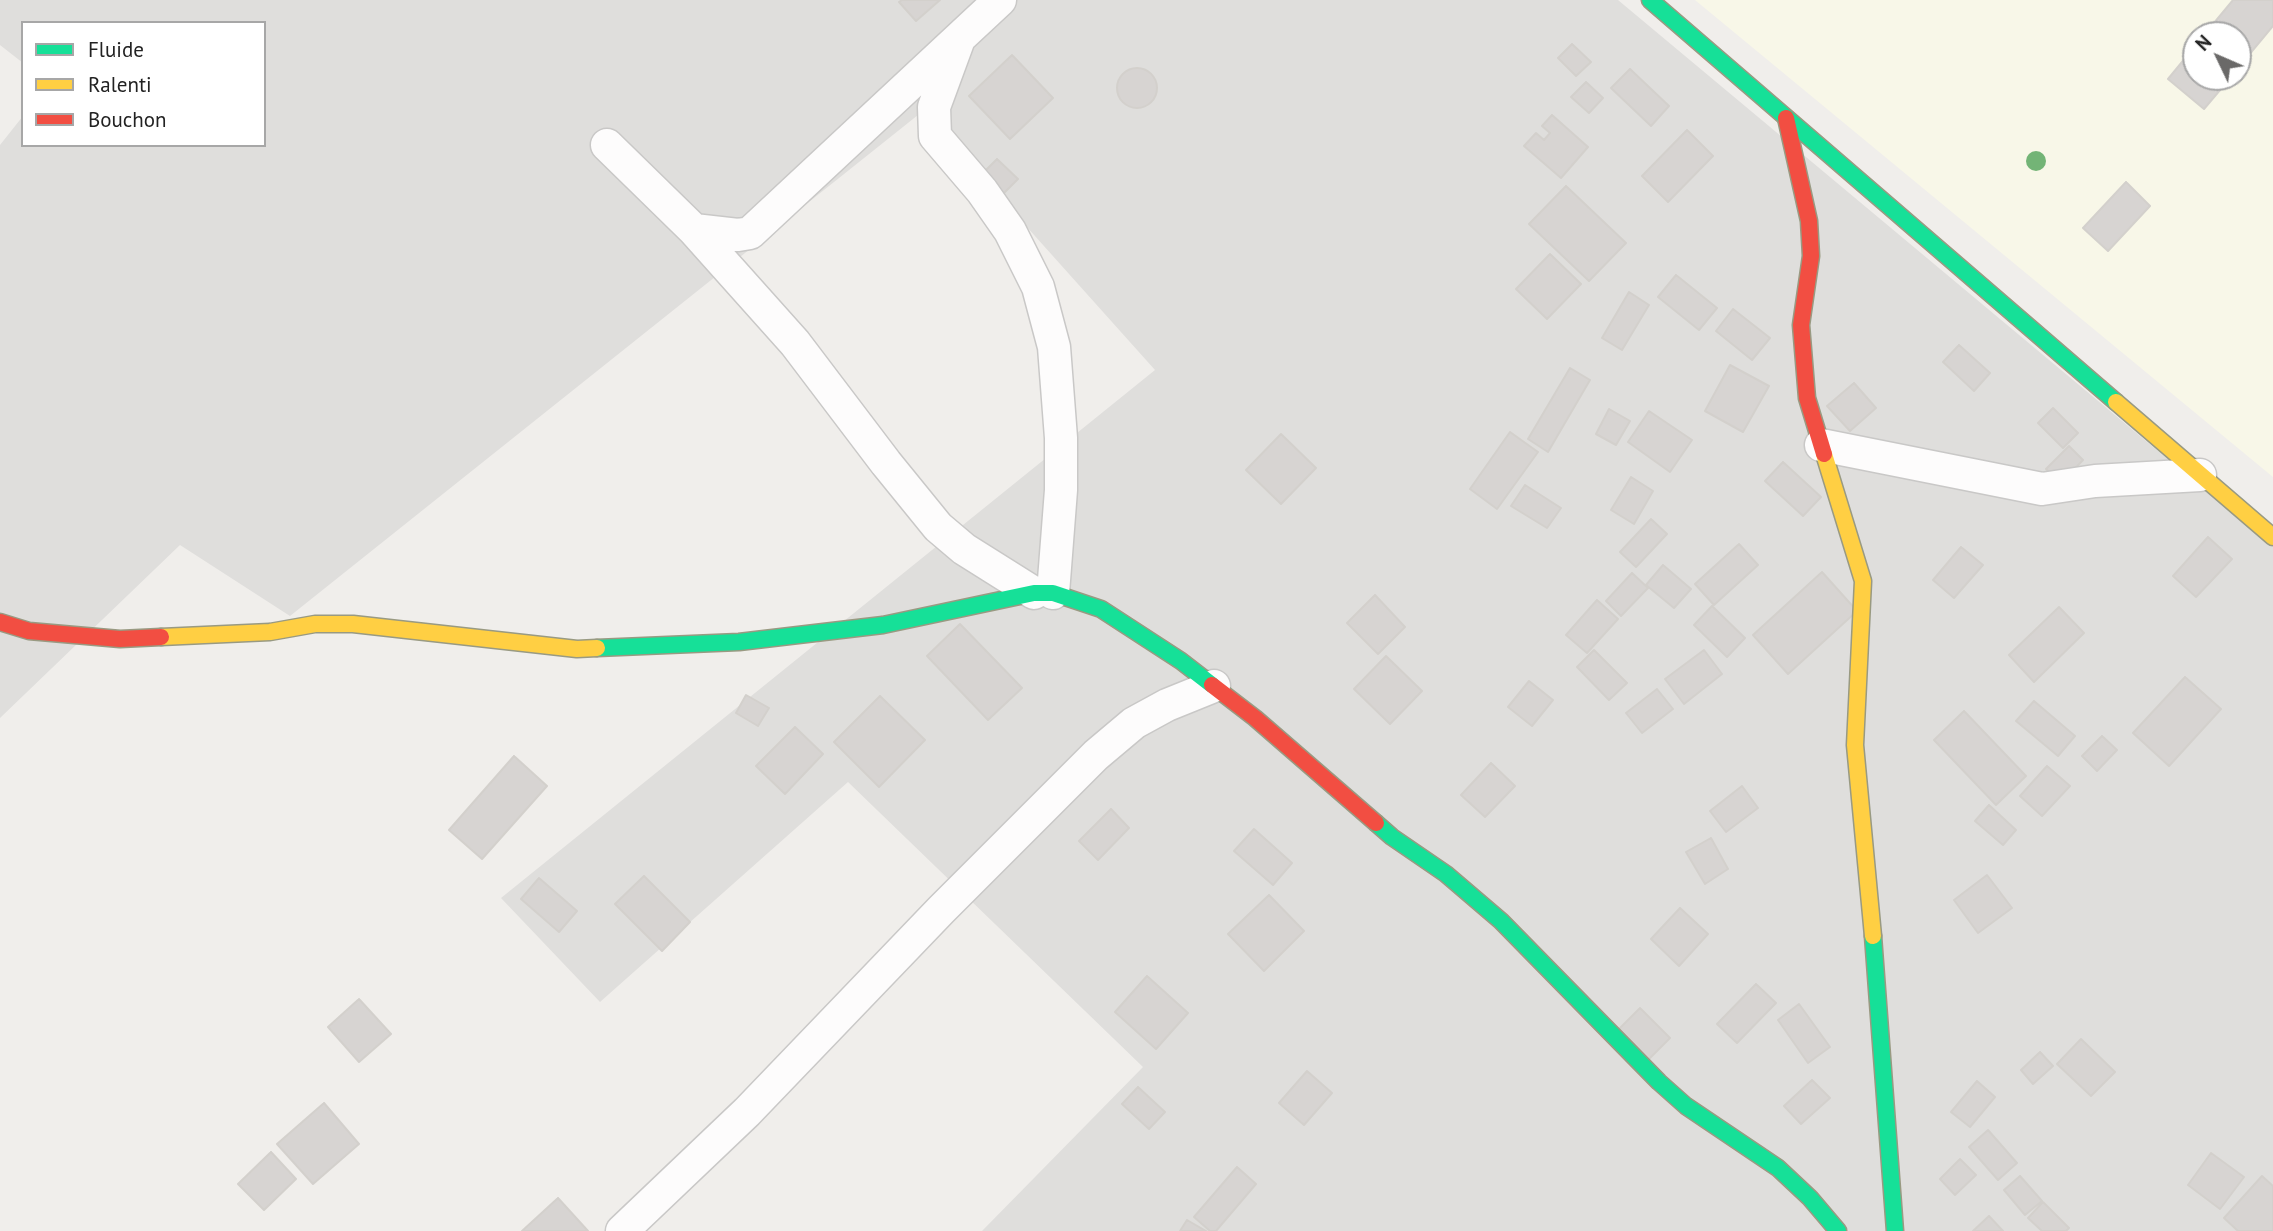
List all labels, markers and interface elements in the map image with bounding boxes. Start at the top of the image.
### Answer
legend [21,21,266,147]
north arrow [2182,21,2252,91]
text: N [2190,30,2216,56]
text: Fluide [88,36,144,63]
text: Ralenti [88,71,152,98]
text: Bouchon [88,106,167,133]

